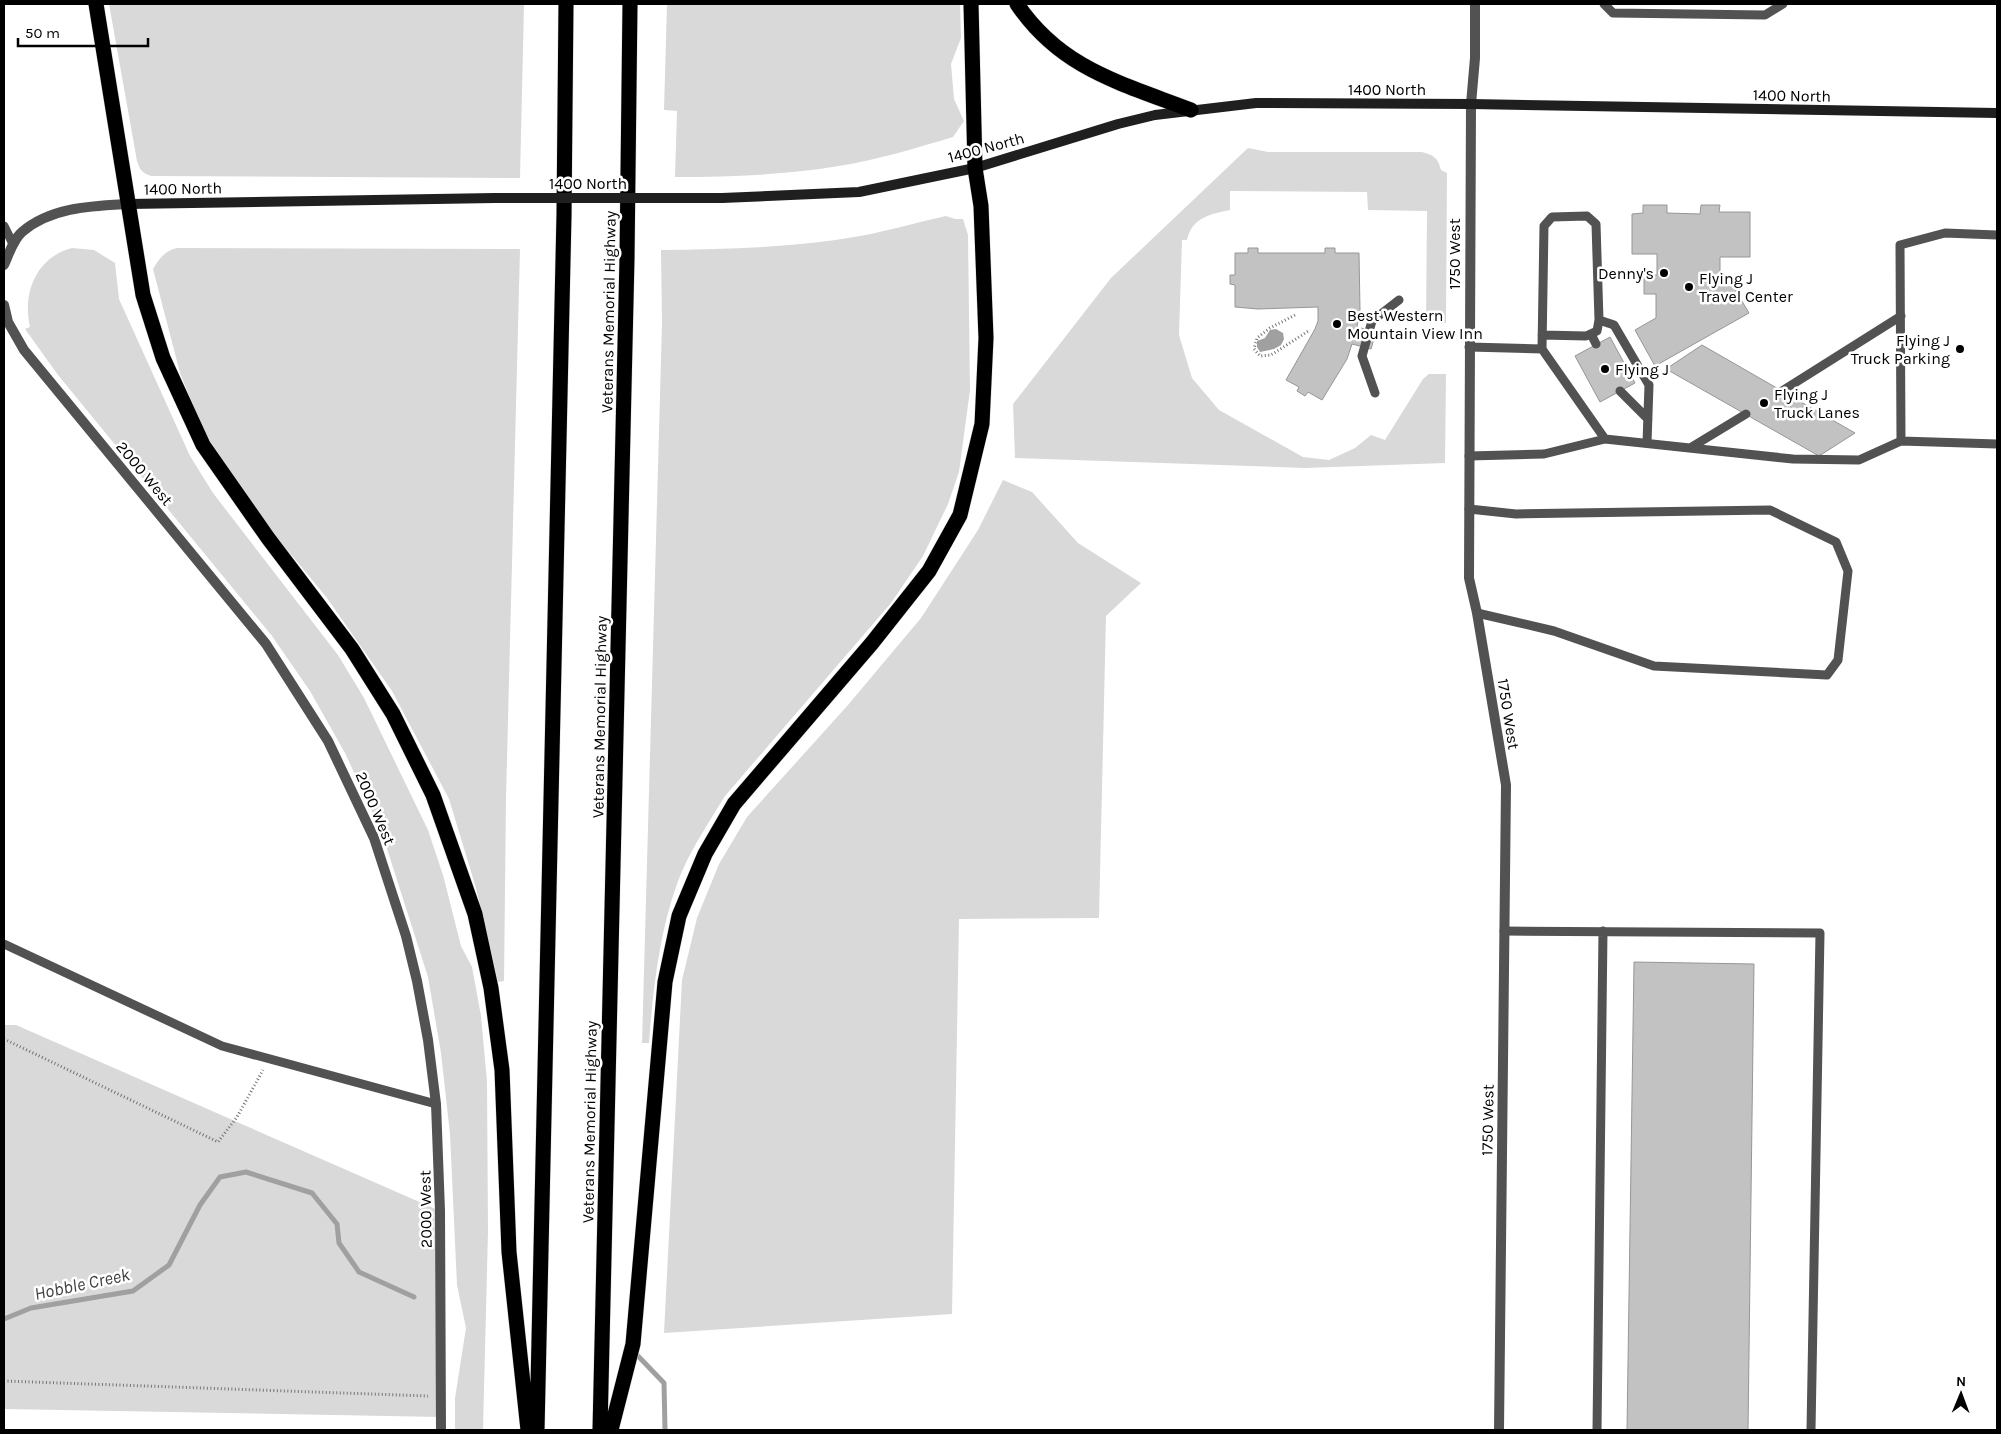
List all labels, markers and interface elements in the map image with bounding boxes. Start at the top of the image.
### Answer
scale bar [18,15,148,47]
text: 50 m [25,24,60,42]
street label: 1400 North [1348,80,1426,99]
street label: 1400 North [1753,85,1831,106]
street label: 1400 North [946,128,1026,167]
street label: 1400 North [549,174,627,193]
street label: 1400 North [144,178,222,199]
street label: Veterans Memorial Highway [597,210,620,413]
street label: 1750 West [1445,218,1464,290]
place label: Denny's [1598,264,1654,283]
marker: Denny's [1658,267,1670,279]
place label: Flying J Travel Center [1699,269,1793,306]
marker: Flying J Travel Center [1683,281,1695,293]
place label: Best Western Mountain View Inn [1347,306,1483,343]
marker: Best Western Mountain View Inn [1331,318,1343,330]
place label: Flying J Truck Parking [1851,331,1950,368]
marker: Flying J Truck Parking [1954,343,1966,355]
place label: Flying J [1615,360,1669,379]
marker: Flying J [1599,363,1611,375]
place label: Flying J Truck Lanes [1774,385,1860,422]
marker: Flying J Truck Lanes [1758,397,1770,409]
street label: 2000 West [112,437,177,509]
street label: Veterans Memorial Highway [588,615,611,818]
street label: 1750 West [1494,677,1523,751]
street label: 2000 West [352,769,400,848]
street label: Veterans Memorial Highway [578,1020,601,1223]
street label: 1750 West [1477,1084,1498,1156]
street label: 2000 West [415,1170,436,1248]
water label: Hobble Creek [32,1263,133,1305]
north arrow [1936,1369,1986,1419]
text: N [1956,1373,1966,1390]

